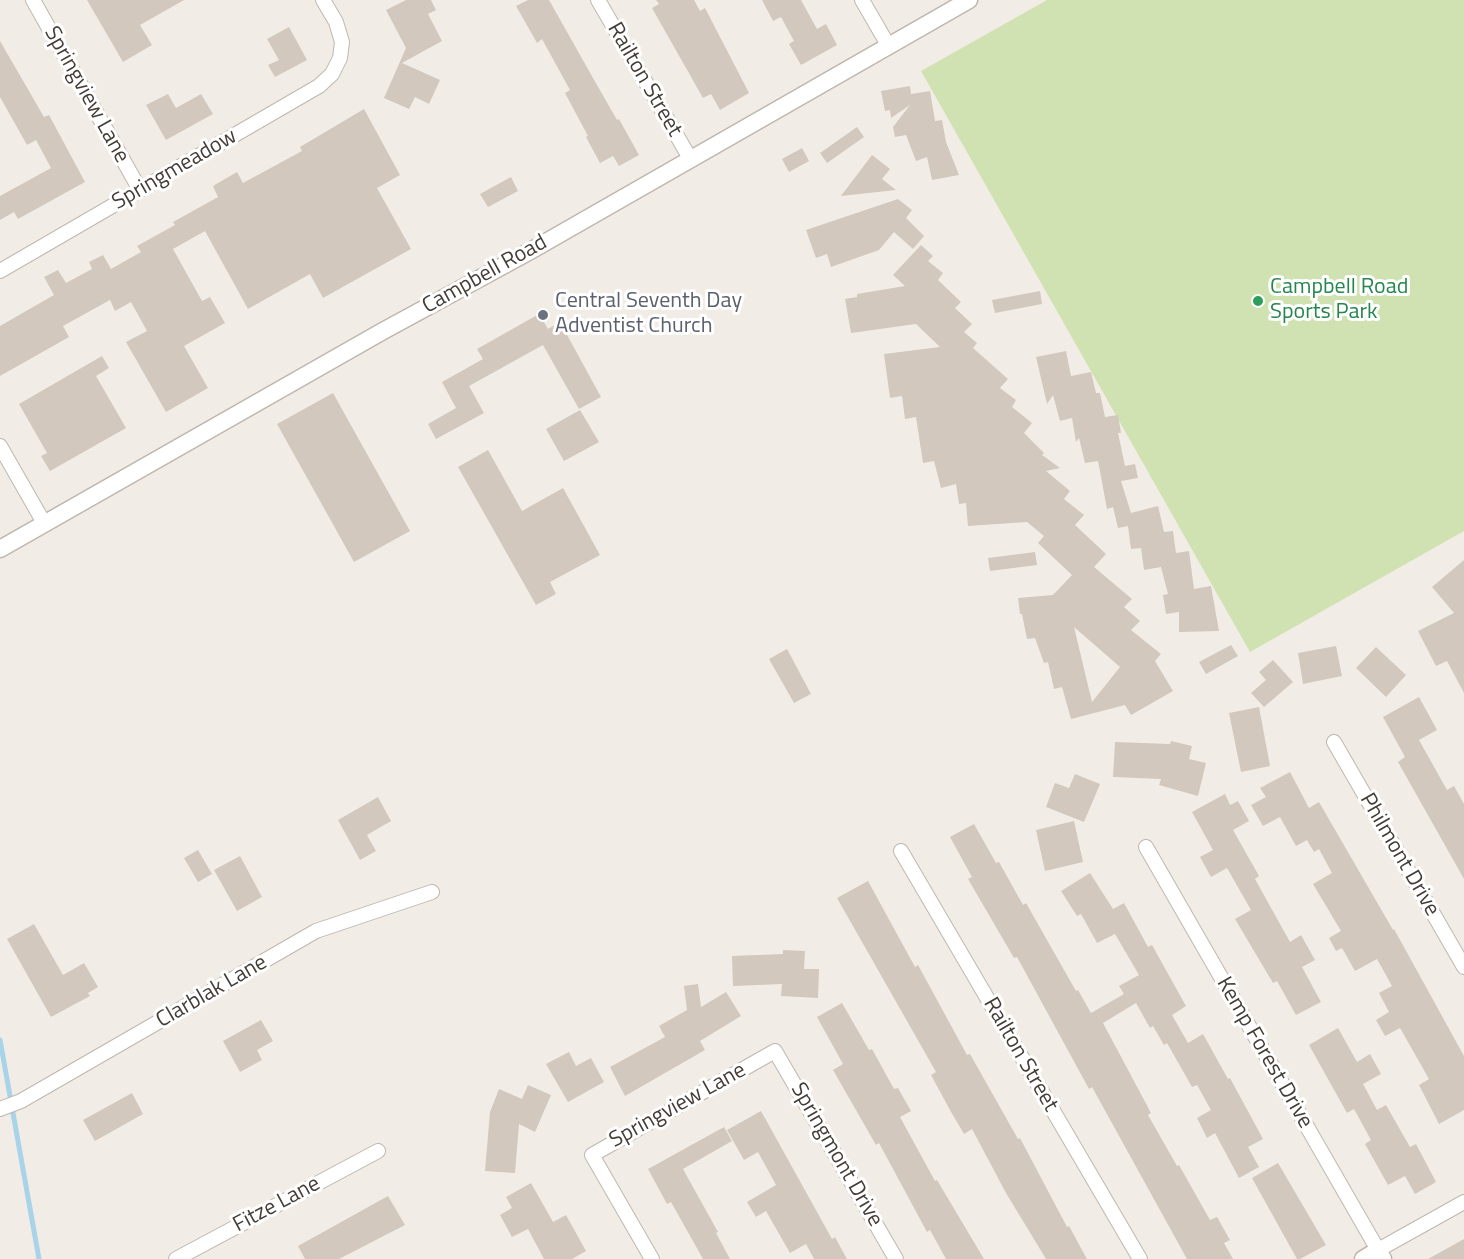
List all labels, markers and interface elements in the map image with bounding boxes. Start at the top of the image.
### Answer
street label: Railton Street [601,18,687,142]
street label: Springview Lane [38,22,134,168]
street label: Springmeadow [108,124,242,216]
street label: Campbell Road [418,230,552,320]
place label: Campbell Road Sports Park [1270,275,1408,326]
place label: Central Seventh Day Adventist Church [555,289,742,340]
marker: Campbell Road Sports Park [1251,294,1265,308]
marker: Central Seventh Day Adventist Church [536,308,550,322]
street label: Philmont Drive [1353,789,1445,921]
street label: Clarblak Lane [152,950,272,1034]
street label: Kemp Forest Drive [1210,973,1318,1133]
street label: Railton Street [977,993,1063,1117]
street label: Springview Lane [605,1058,751,1154]
street label: Springmont Drive [784,1078,888,1232]
street label: Fitze Lane [229,1171,325,1239]

